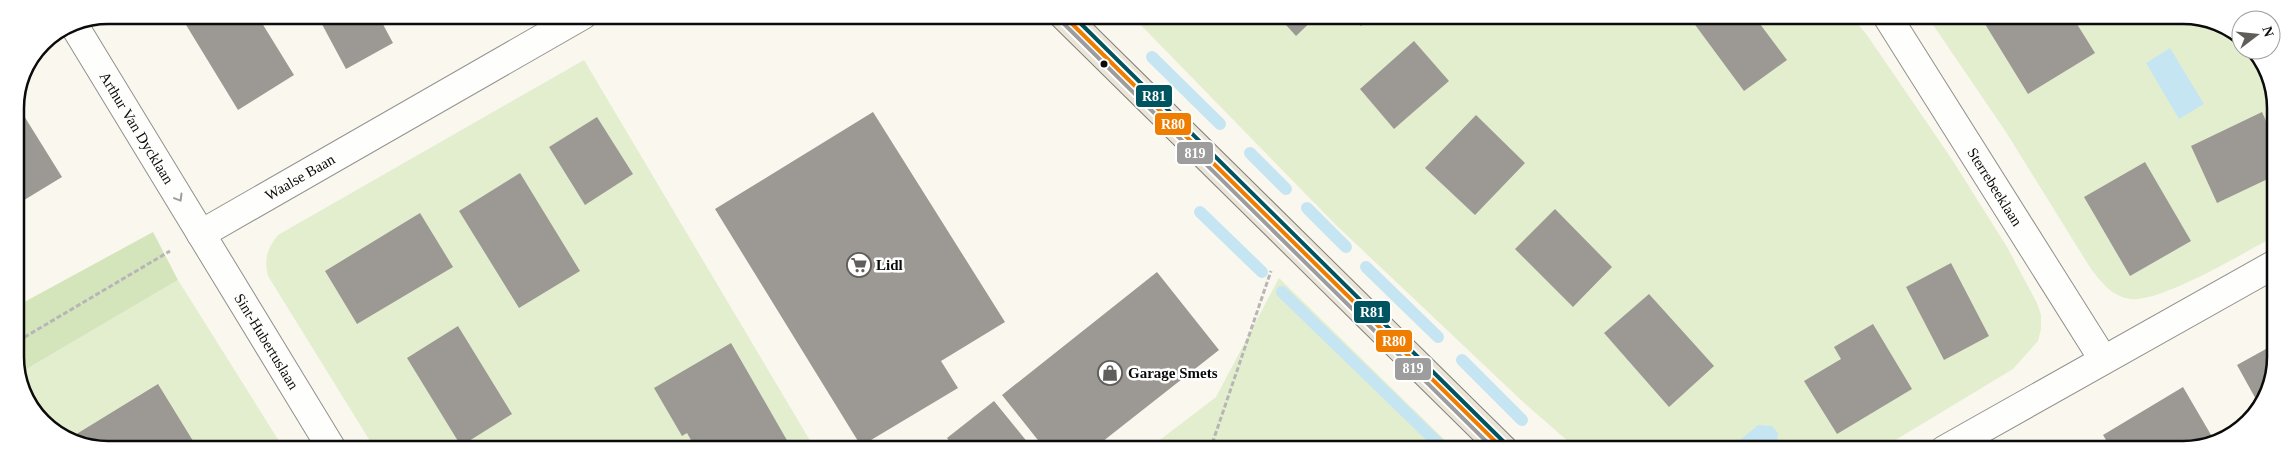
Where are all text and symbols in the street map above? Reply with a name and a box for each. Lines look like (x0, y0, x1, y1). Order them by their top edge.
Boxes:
north arrow (2231, 10, 2281, 60)
text: N (2259, 25, 2277, 38)
unlabelled marker (1099, 59, 1109, 69)
street label: Arthur Van Dycklaan (96, 69, 177, 187)
line badge: R81 (1135, 84, 1173, 108)
text: R81 (1142, 89, 1166, 104)
line badge: R80 (1154, 112, 1192, 136)
text: R80 (1161, 117, 1185, 132)
line badge: 819 (1176, 141, 1214, 165)
street label: Sterrebeeklaan (1964, 145, 2025, 229)
text: 819 (1185, 146, 1206, 161)
street label: Waalse Baan (262, 151, 338, 204)
one-way arrow (173, 193, 183, 202)
supermarket icon: Lidl (846, 252, 872, 278)
place label: Lidl (876, 257, 903, 273)
street label: Sint-Hubertuslaan (231, 291, 302, 393)
line badge: R81 (1353, 300, 1391, 324)
text: R81 (1360, 305, 1384, 320)
line badge: R80 (1375, 329, 1413, 353)
text: R80 (1382, 334, 1406, 349)
line badge: 819 (1394, 357, 1432, 381)
shop icon: Garage Smets (1097, 360, 1123, 386)
text: 819 (1403, 361, 1424, 376)
place label: Garage Smets (1128, 365, 1218, 381)

